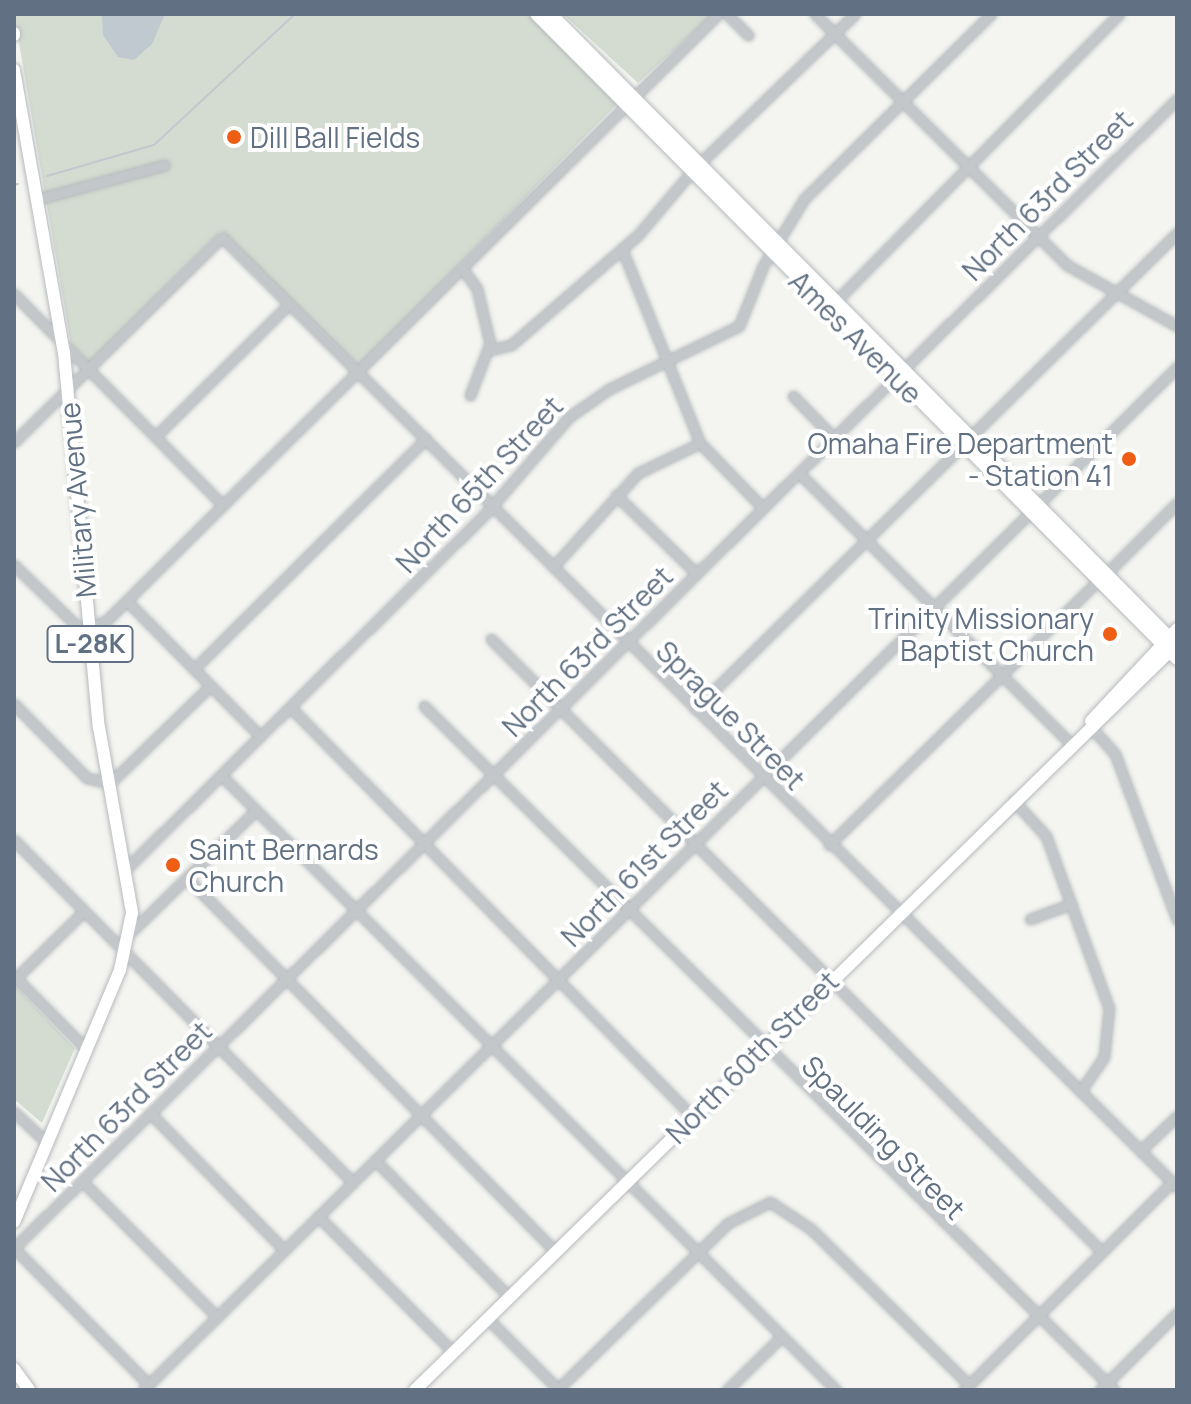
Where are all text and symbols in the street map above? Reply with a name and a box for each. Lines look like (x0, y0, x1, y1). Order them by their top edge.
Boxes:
street label: North 63rd Street (955, 103, 1139, 287)
place label: Dill Ball Fields (250, 120, 420, 154)
marker: Dill Ball Fields (225, 128, 243, 146)
street label: Ames Avenue (783, 264, 929, 410)
street label: North 65th Street (389, 389, 569, 579)
street label: Military Avenue (52, 401, 102, 599)
place label: Omaha Fire Department - Station 41 (808, 426, 1113, 492)
marker: Omaha Fire Department - Station 41 (1120, 450, 1138, 468)
street label: North 63rd Street (495, 559, 679, 743)
place label: Trinity Missionary Baptist Church (868, 601, 1094, 667)
road number: L-28K (46, 622, 134, 666)
marker: Trinity Missionary Baptist Church (1101, 625, 1119, 643)
street label: Sprague Street (650, 634, 812, 796)
street label: North 61st Street (554, 773, 734, 953)
place label: Saint Bernards Church (189, 832, 379, 898)
marker: Saint Bernards Church (164, 856, 182, 874)
street label: North 60th Street (659, 964, 845, 1150)
street label: North 63rd Street (34, 1014, 218, 1198)
street label: Spaulding Street (795, 1048, 973, 1226)

